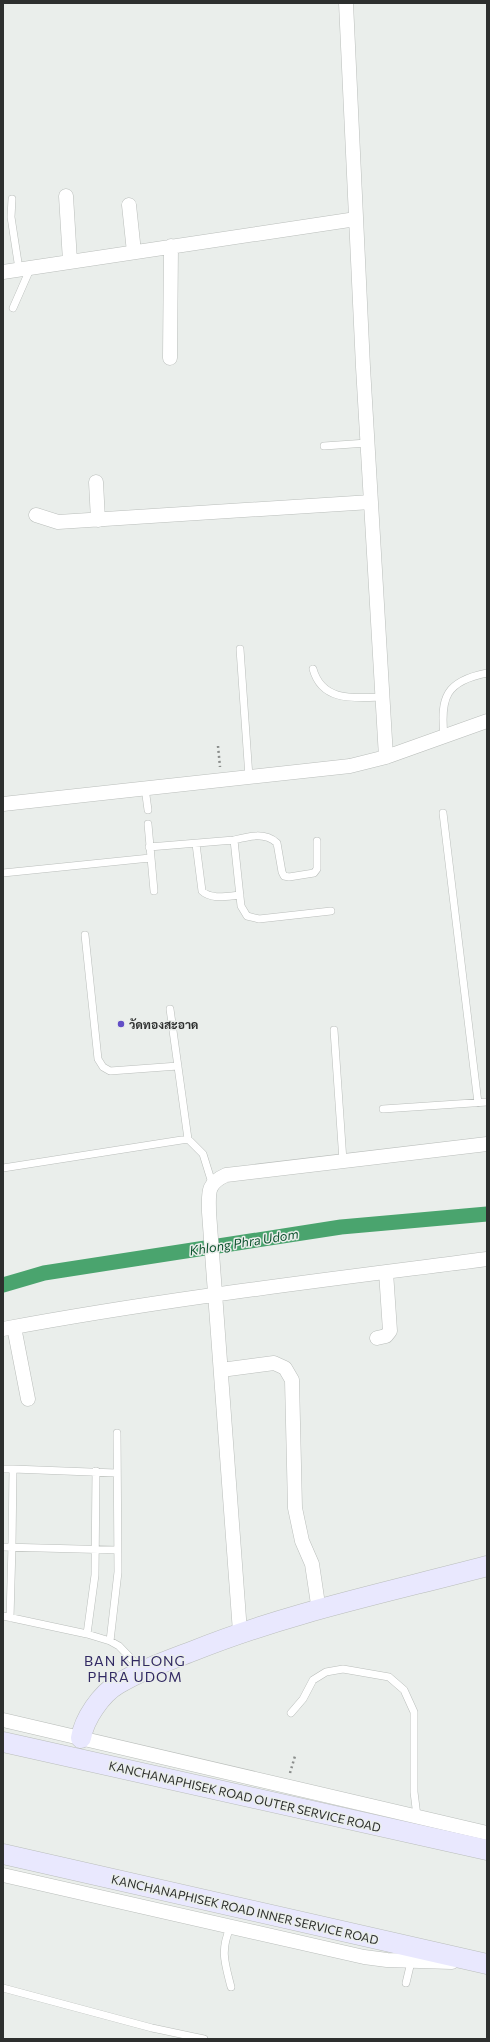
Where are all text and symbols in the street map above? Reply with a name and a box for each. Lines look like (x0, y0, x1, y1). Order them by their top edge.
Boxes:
place label: วัดทองสะอาด (129, 1017, 198, 1031)
marker: วัดทองสะอาด (116, 1019, 126, 1029)
water label: Khlong Phra Udom (188, 1225, 300, 1259)
district label: BAN KHLONG PHRA UDOM (84, 1652, 186, 1685)
street label: KANCHANAPHISEK ROAD OUTER SERVICE ROAD (108, 1758, 382, 1834)
street label: KANCHANAPHISEK ROAD INNER SERVICE ROAD (110, 1871, 380, 1947)

